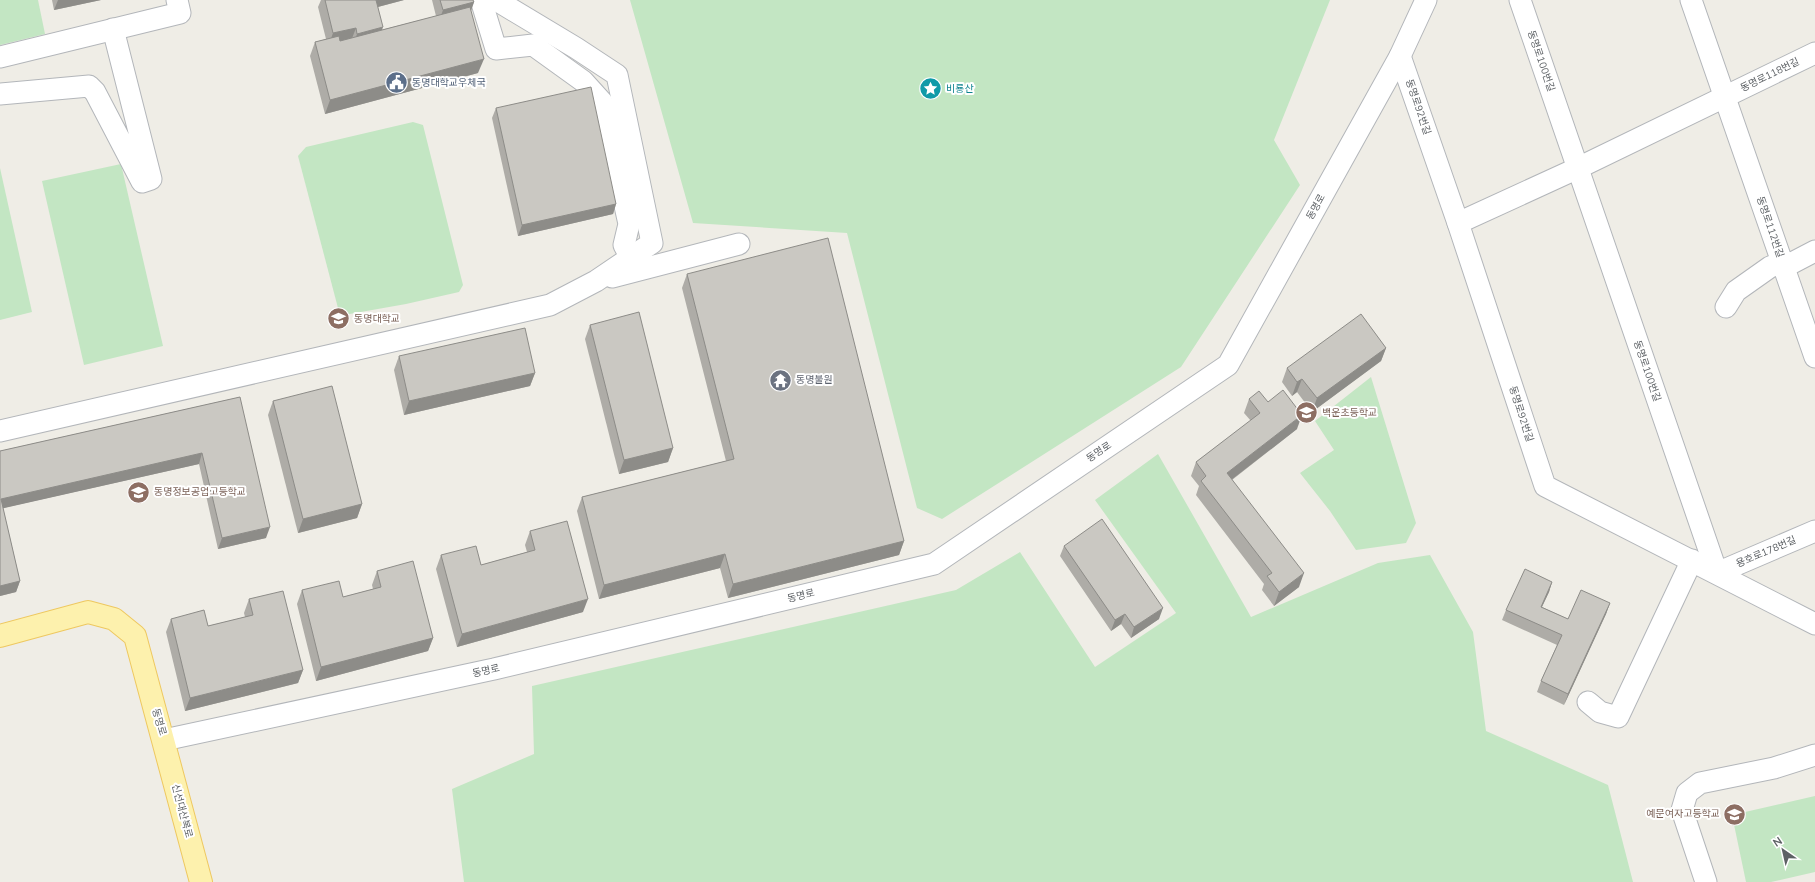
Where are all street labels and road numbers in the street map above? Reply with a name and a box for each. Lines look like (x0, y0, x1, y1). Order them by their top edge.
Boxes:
street label: 동명로100번길 (1524, 28, 1558, 94)
street label: 동명로118번길 (1738, 55, 1802, 95)
street label: 동명로92번길 (1402, 77, 1434, 137)
street label: 동명로 (1303, 192, 1329, 222)
street label: 동명로112번길 (1753, 194, 1787, 260)
street label: 동명로100번길 (1630, 338, 1664, 404)
street label: 동명로92번길 (1505, 384, 1537, 444)
street label: 동명로 (1084, 438, 1114, 466)
street label: 용호로178번길 (1734, 533, 1798, 571)
street label: 동명로 (786, 586, 816, 606)
street label: 동명로 (471, 661, 501, 681)
street label: 동명로 (148, 707, 170, 737)
street label: 신선대산복로 (168, 783, 196, 839)

